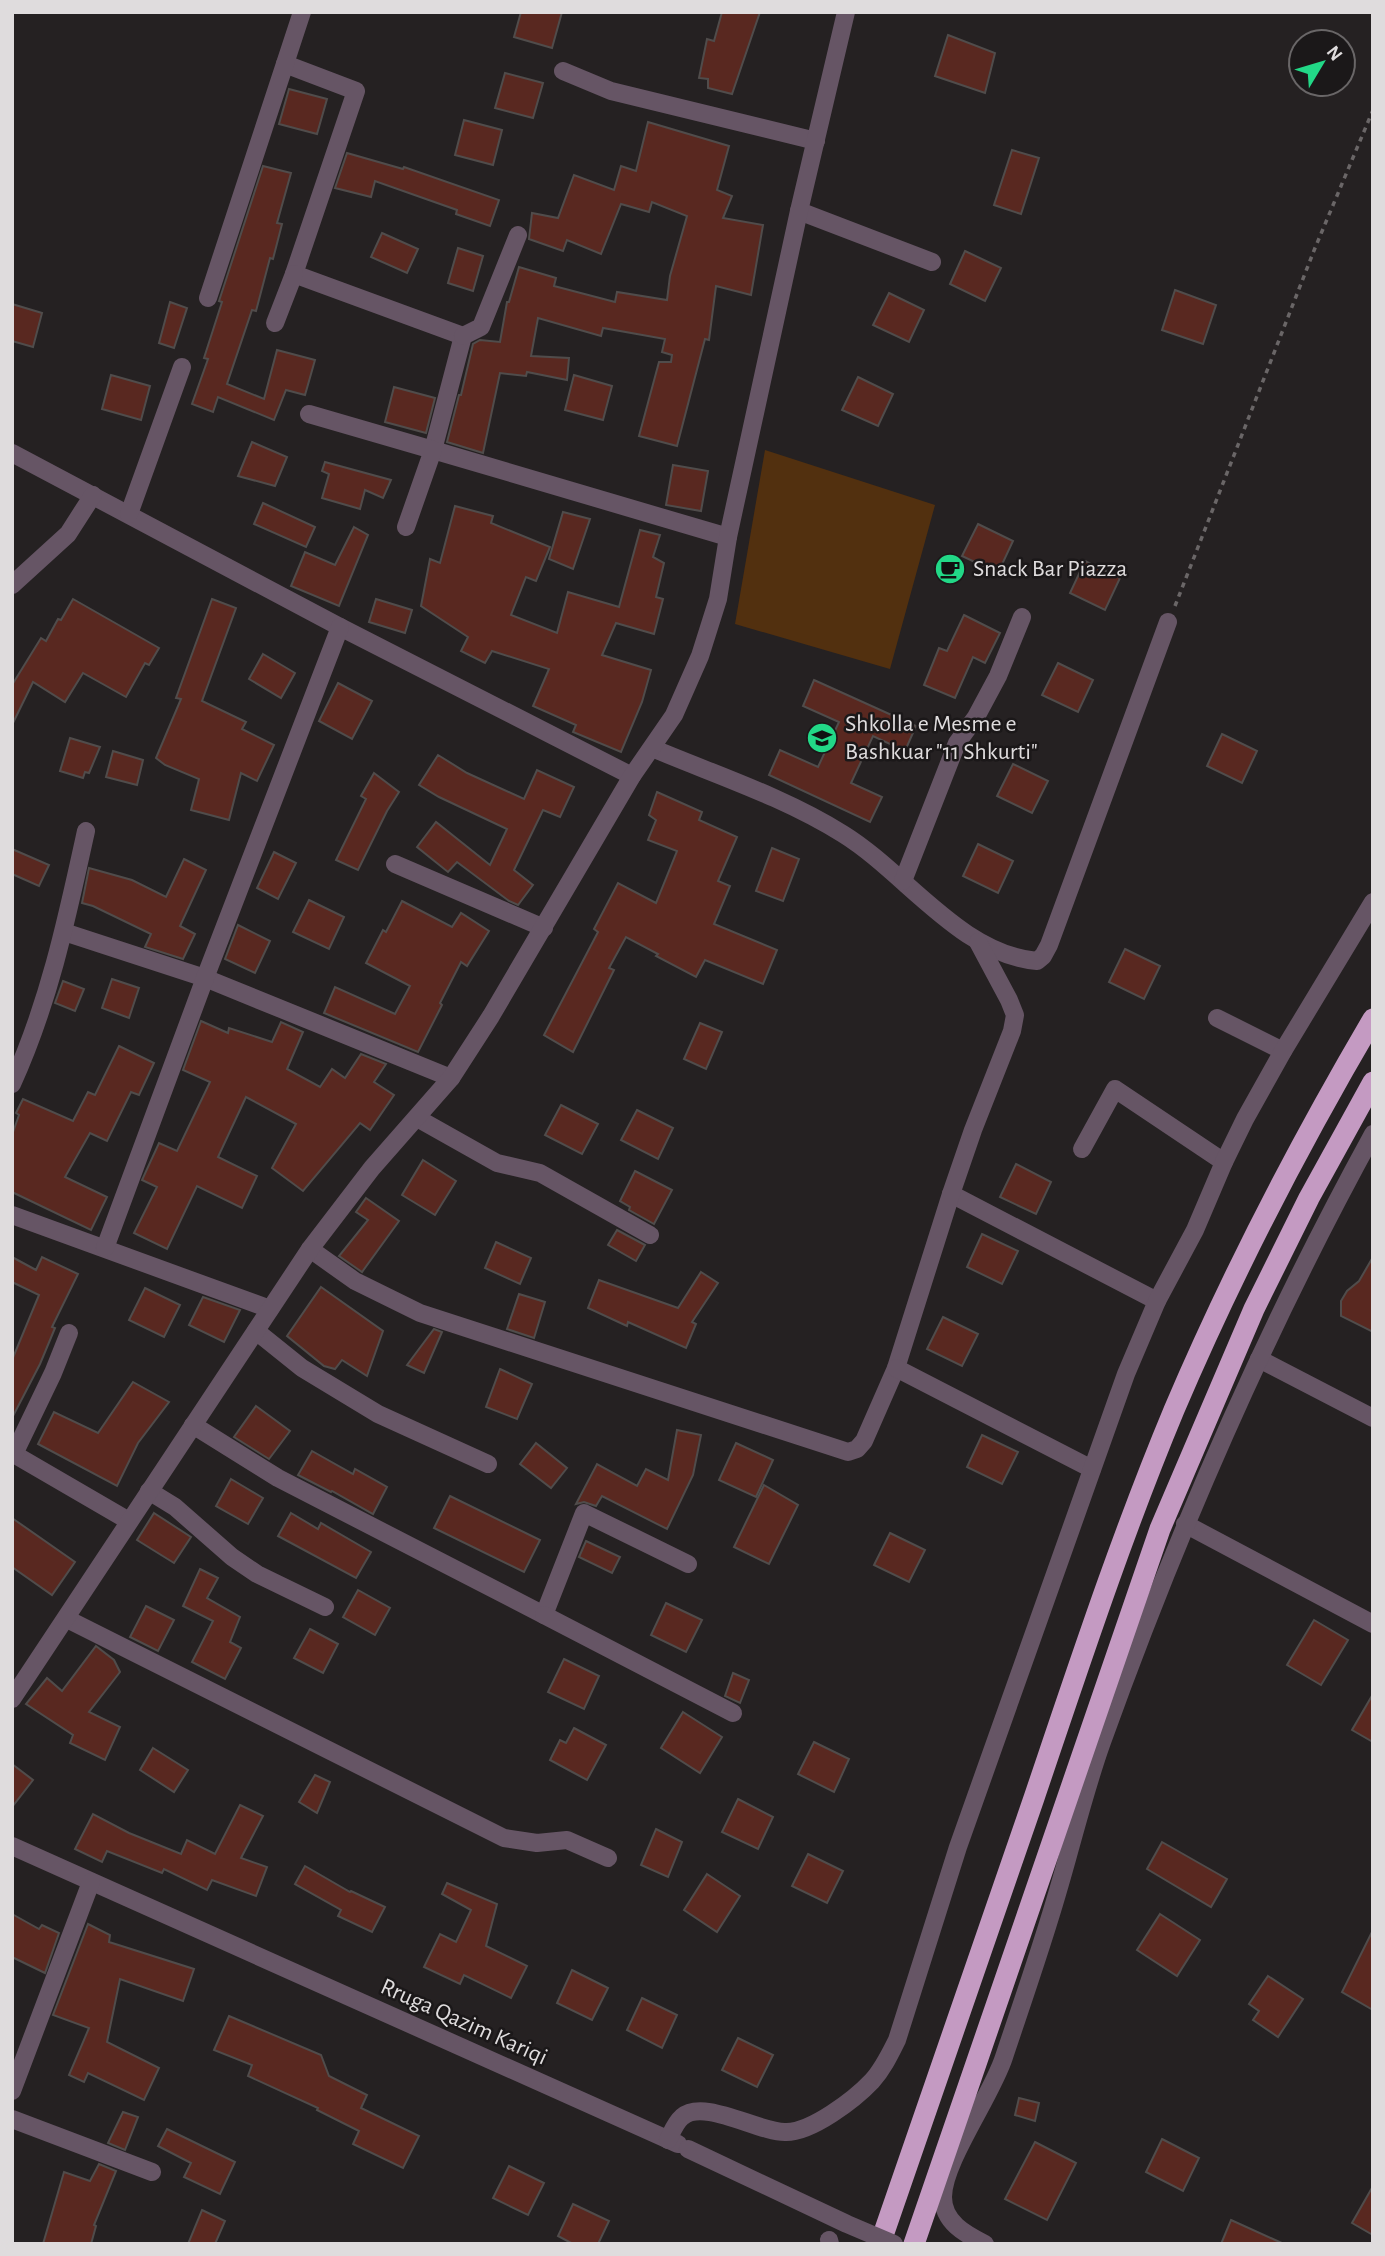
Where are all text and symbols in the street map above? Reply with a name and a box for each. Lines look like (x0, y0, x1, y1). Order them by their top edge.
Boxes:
north arrow (1287, 28, 1357, 98)
text: N (1323, 42, 1346, 65)
cafe icon: Snack Bar Piazza (933, 552, 967, 586)
place label: Snack Bar Piazza (973, 557, 1127, 581)
place label: Shkolla e Mesme e Bashkuar "11 Shkurti" (845, 712, 1038, 764)
school or university icon: Shkolla e Mesme e Bashkuar "11 Shkurti" (805, 721, 839, 755)
street label: Rruga Qazim Kariqi (377, 1974, 551, 2070)

